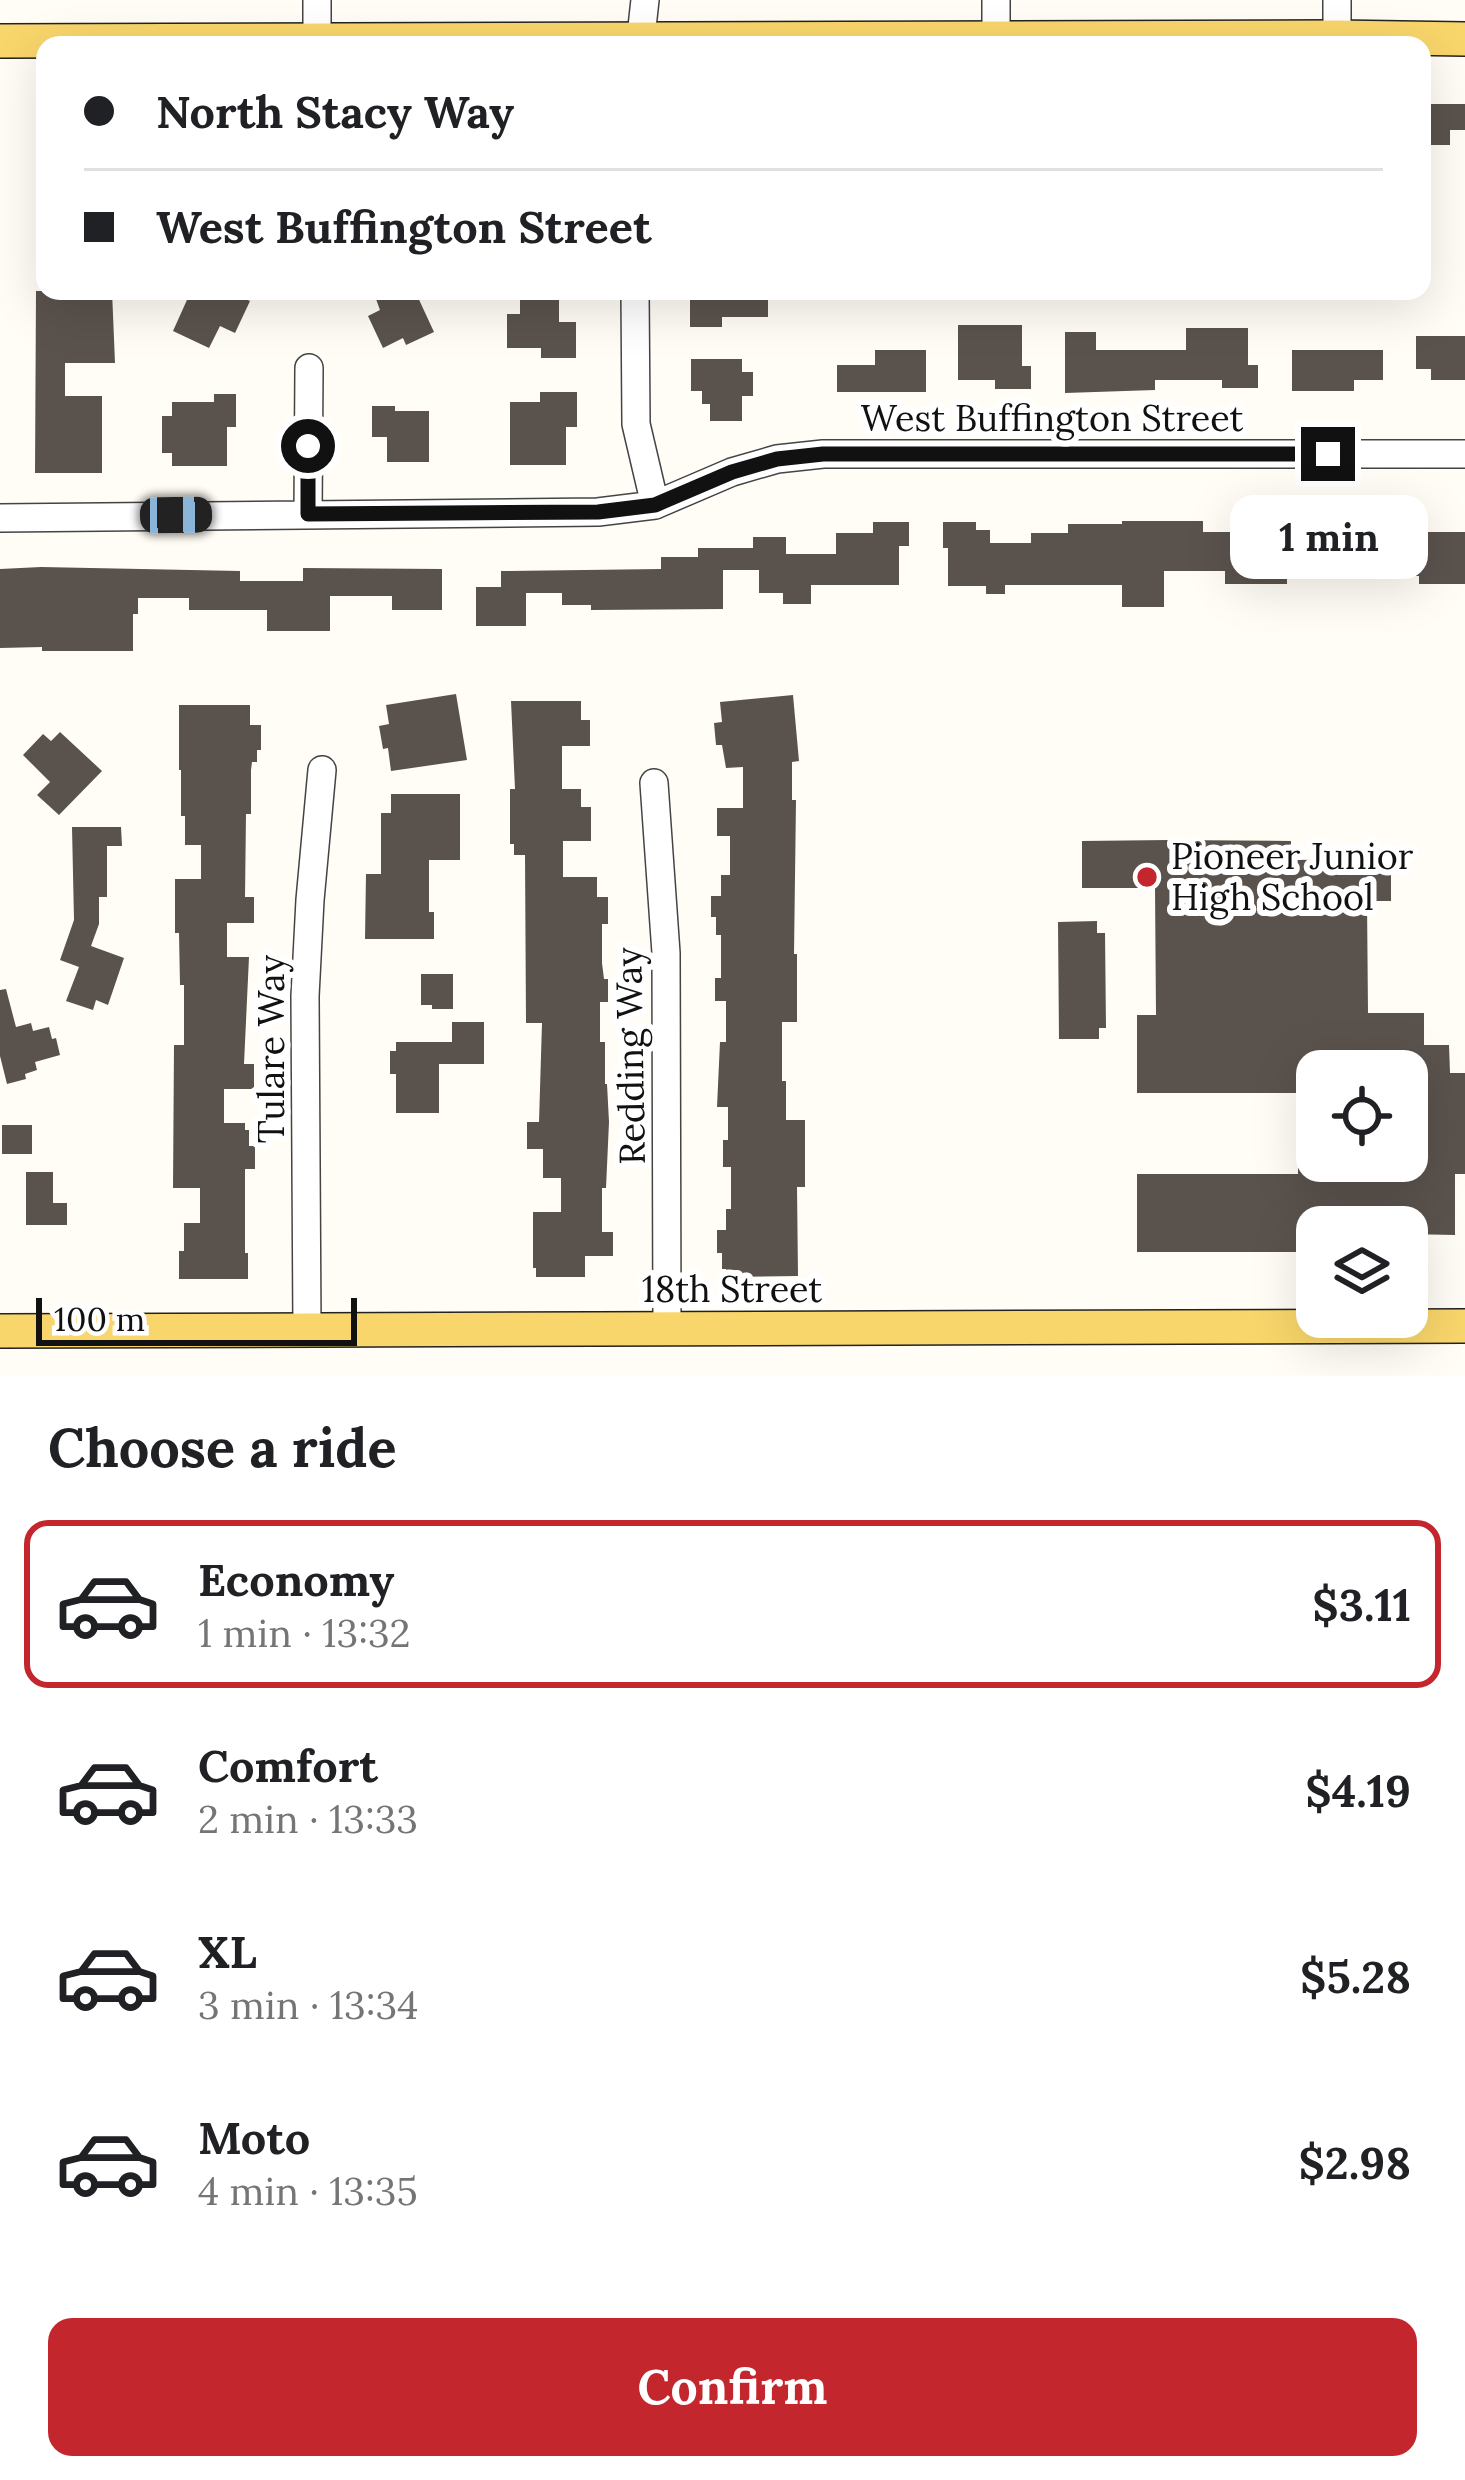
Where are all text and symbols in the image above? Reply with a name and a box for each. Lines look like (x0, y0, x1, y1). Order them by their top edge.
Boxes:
text: North Stacy Way (156, 83, 514, 140)
text: West Buffington Street (156, 198, 652, 255)
street label: West Buffington Street (861, 395, 1243, 441)
route start (281, 419, 335, 473)
route end (1301, 427, 1355, 481)
car (140, 496, 212, 534)
callout: 1 min (1229, 496, 1427, 580)
text: 1 min (1279, 512, 1379, 562)
place label: Pioneer Junior High School (1171, 833, 1414, 920)
marker: Pioneer Junior High School (1134, 864, 1160, 890)
street label: Redding Way (605, 947, 655, 1165)
street label: Tulare Way (248, 955, 294, 1143)
map controls (1296, 1050, 1428, 1338)
button: locate (1296, 1050, 1428, 1182)
button: layers (1296, 1206, 1428, 1338)
street label: 18th Street (642, 1266, 822, 1312)
scale bar (36, 1292, 357, 1345)
text: 100 m (54, 1298, 145, 1340)
text: Choose a ride (48, 1413, 397, 1482)
icon: car (54, 1550, 162, 1658)
text: Economy (198, 1551, 394, 1608)
text: $3.11 (1312, 1576, 1411, 1633)
text: 1 min · 13:32 (198, 1608, 411, 1658)
icon: car (54, 1736, 162, 1844)
text: Comfort (198, 1737, 378, 1794)
text: $4.19 (1305, 1762, 1411, 1819)
text: 2 min · 13:33 (198, 1794, 418, 1844)
icon: car (54, 1922, 162, 2030)
text: XL (198, 1923, 257, 1980)
text: $5.28 (1300, 1948, 1411, 2005)
text: 3 min · 13:34 (198, 1980, 418, 2030)
icon: car (54, 2108, 162, 2216)
text: Moto (198, 2109, 310, 2166)
text: $2.98 (1298, 2134, 1411, 2191)
text: 4 min · 13:35 (198, 2166, 418, 2216)
button: Confirm (48, 2318, 1417, 2456)

